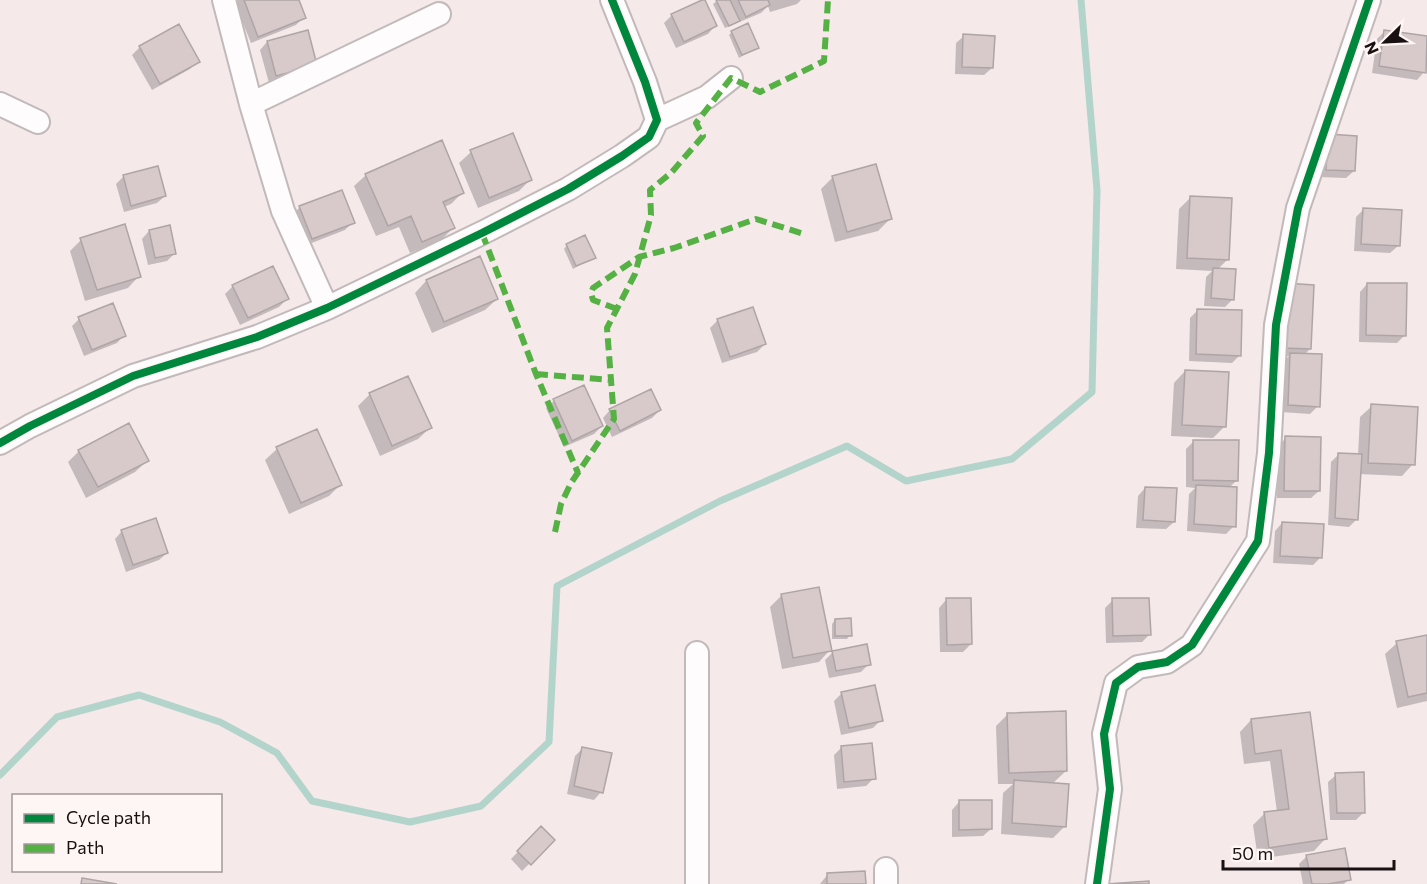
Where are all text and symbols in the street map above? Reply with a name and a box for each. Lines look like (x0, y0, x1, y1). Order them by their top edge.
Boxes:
north arrow (1355, 12, 1415, 72)
text: N (1360, 39, 1382, 58)
legend (12, 794, 222, 872)
text: Cycle path (66, 806, 151, 828)
scale bar (1223, 833, 1394, 871)
text: Path (66, 836, 104, 858)
text: 50 m (1232, 842, 1273, 864)

